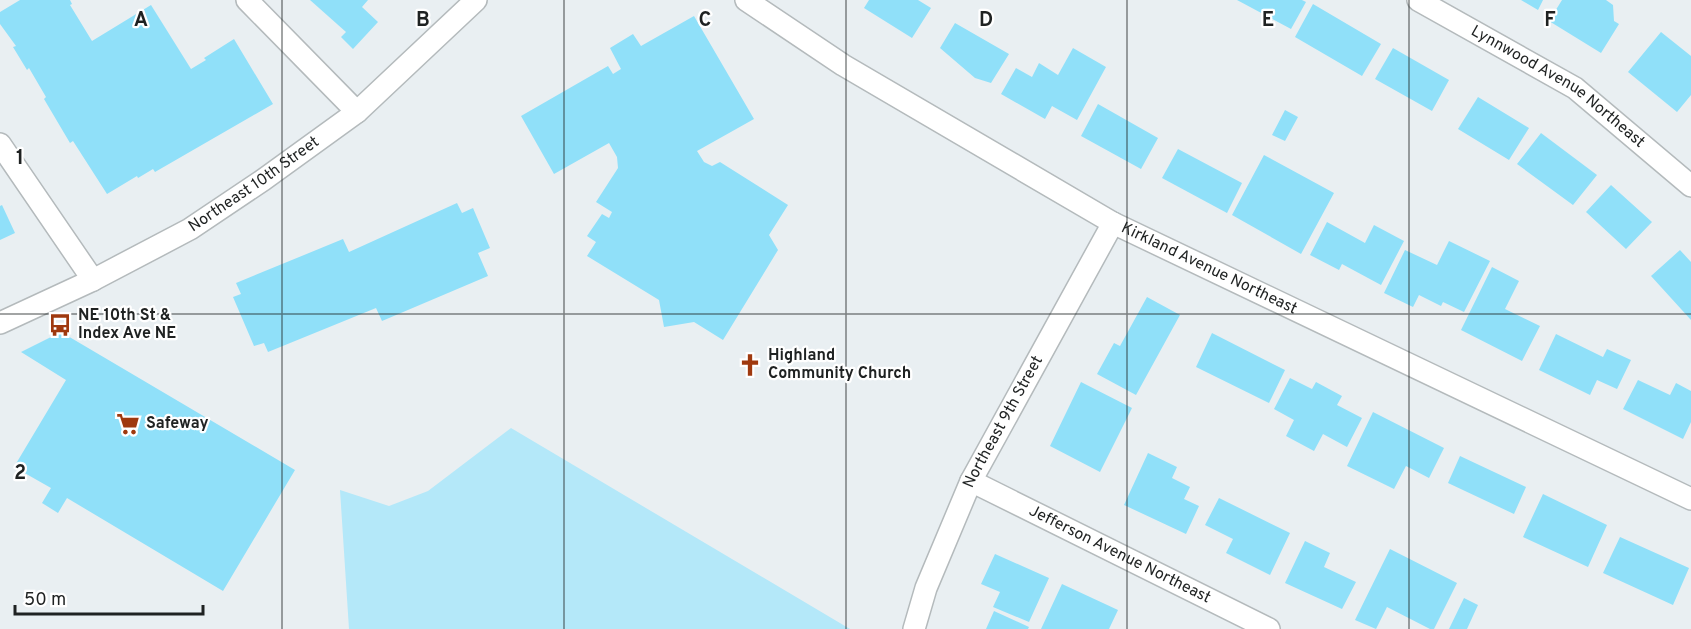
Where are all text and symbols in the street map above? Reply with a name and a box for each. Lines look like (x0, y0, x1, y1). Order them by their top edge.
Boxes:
text: A (134, 8, 148, 34)
text: B (416, 8, 430, 34)
text: C (699, 8, 711, 34)
text: D (979, 8, 993, 34)
text: E (1262, 8, 1274, 34)
text: F (1544, 8, 1556, 34)
street label: Lynnwood Avenue Northeast (1467, 22, 1649, 152)
street label: Northeast 10th Street (185, 132, 323, 237)
text: 1 (16, 146, 24, 172)
street label: Kirkland Avenue Northeast (1118, 218, 1300, 319)
place label: NE 10th St & Index Ave NE (78, 306, 176, 344)
bus stop icon: NE 10th St & Index Ave NE (47, 312, 73, 338)
place label: Highland Community Church (768, 346, 911, 384)
church icon: Highland Community Church (737, 352, 763, 378)
street label: Northeast 9th Street (959, 352, 1048, 491)
supermarket icon: Safeway (115, 411, 141, 437)
place label: Safeway (146, 414, 209, 434)
text: 2 (14, 461, 26, 487)
street label: Jefferson Avenue Northeast (1025, 501, 1214, 608)
scale bar (15, 578, 202, 616)
text: 50 m (24, 589, 66, 612)

